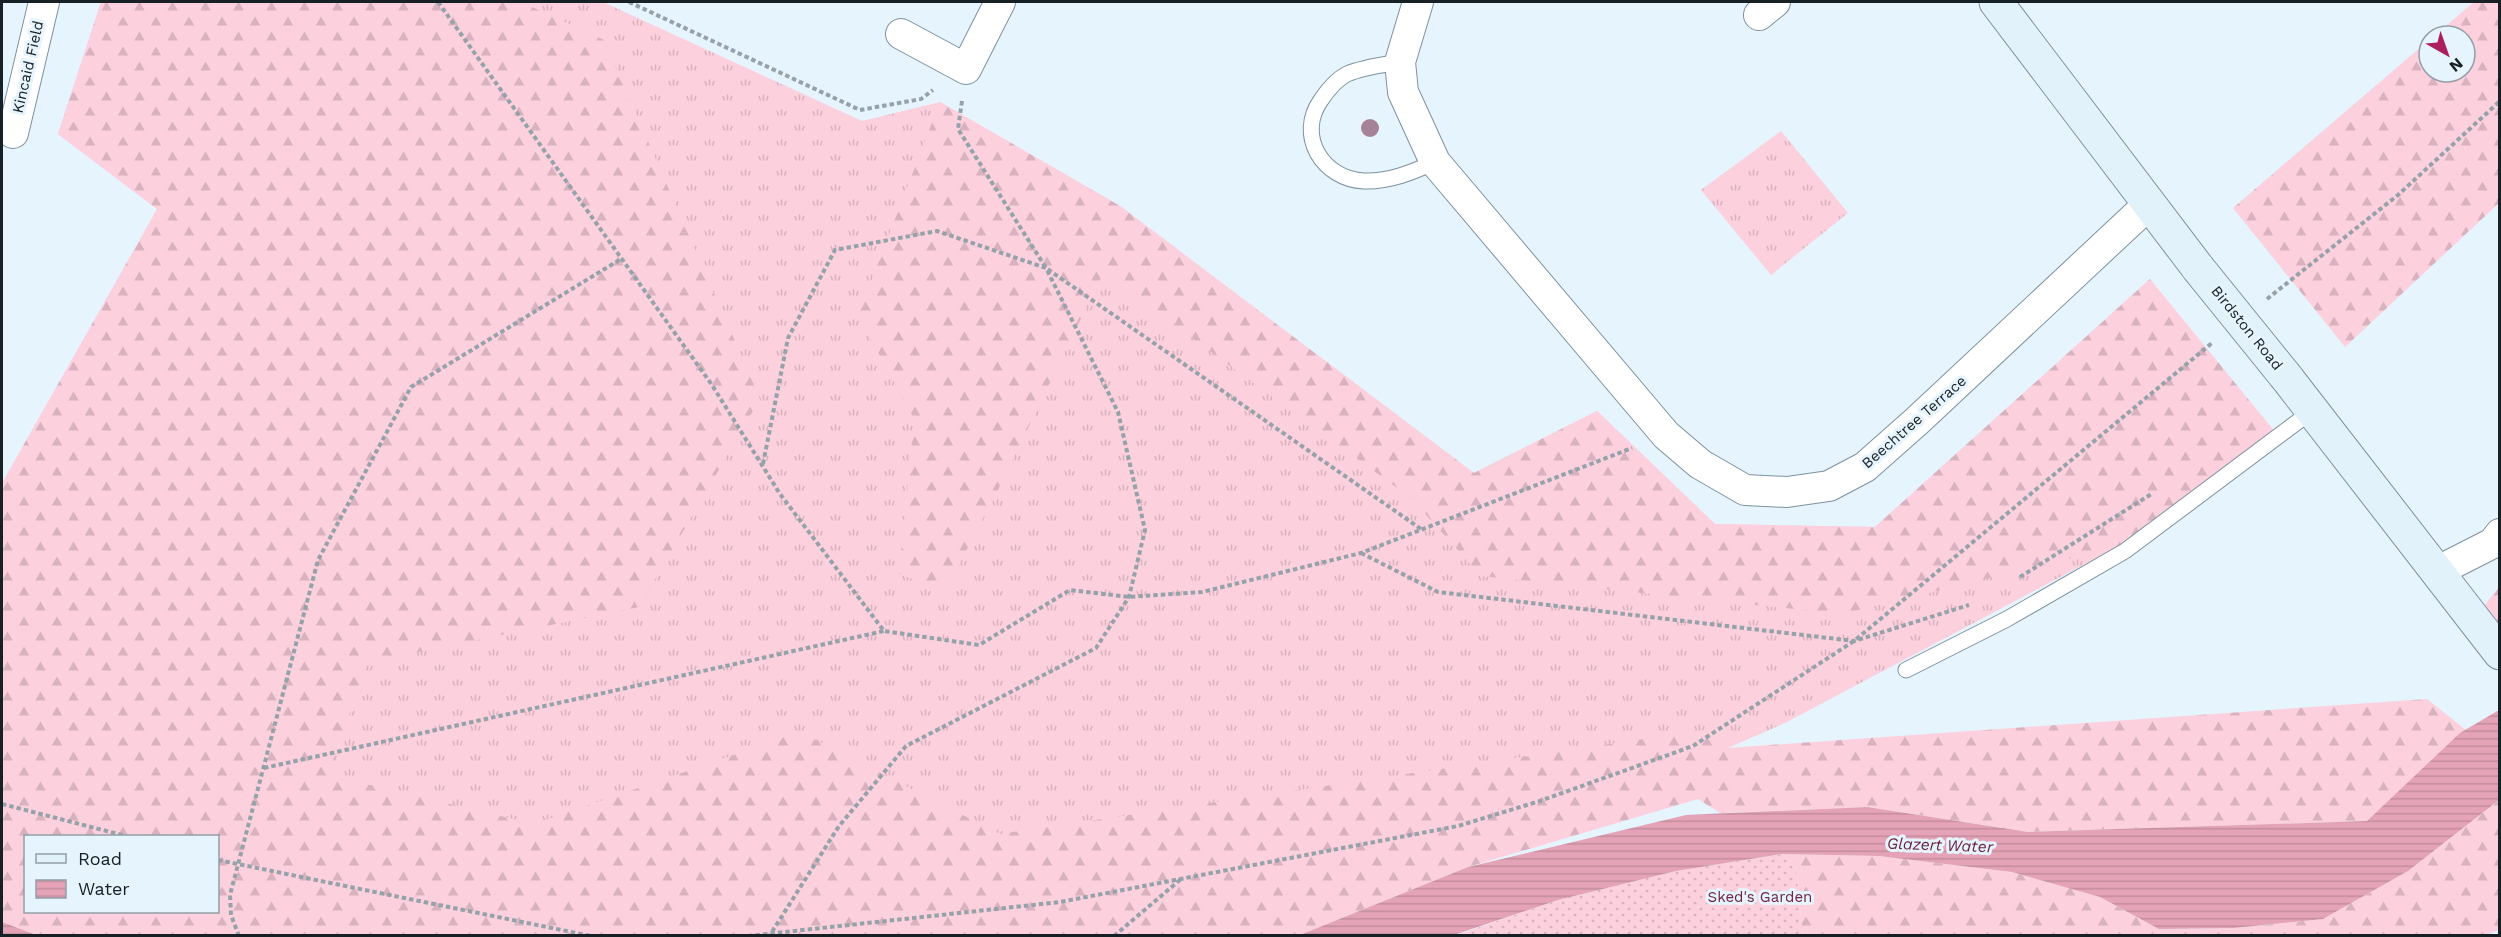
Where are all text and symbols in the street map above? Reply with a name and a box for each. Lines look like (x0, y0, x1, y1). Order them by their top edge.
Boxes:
street label: Kincaid Field (9, 19, 47, 115)
north arrow (2417, 24, 2477, 84)
text: N (2446, 54, 2467, 76)
street label: Birdston Road (2208, 282, 2286, 374)
street label: Beechtree Terrace (1858, 372, 1970, 472)
water label: Glazert Water (1887, 834, 1994, 856)
legend (24, 835, 219, 913)
text: Road (78, 848, 122, 869)
text: Water (78, 878, 130, 899)
park label: Sked's Garden (1708, 888, 1812, 906)

